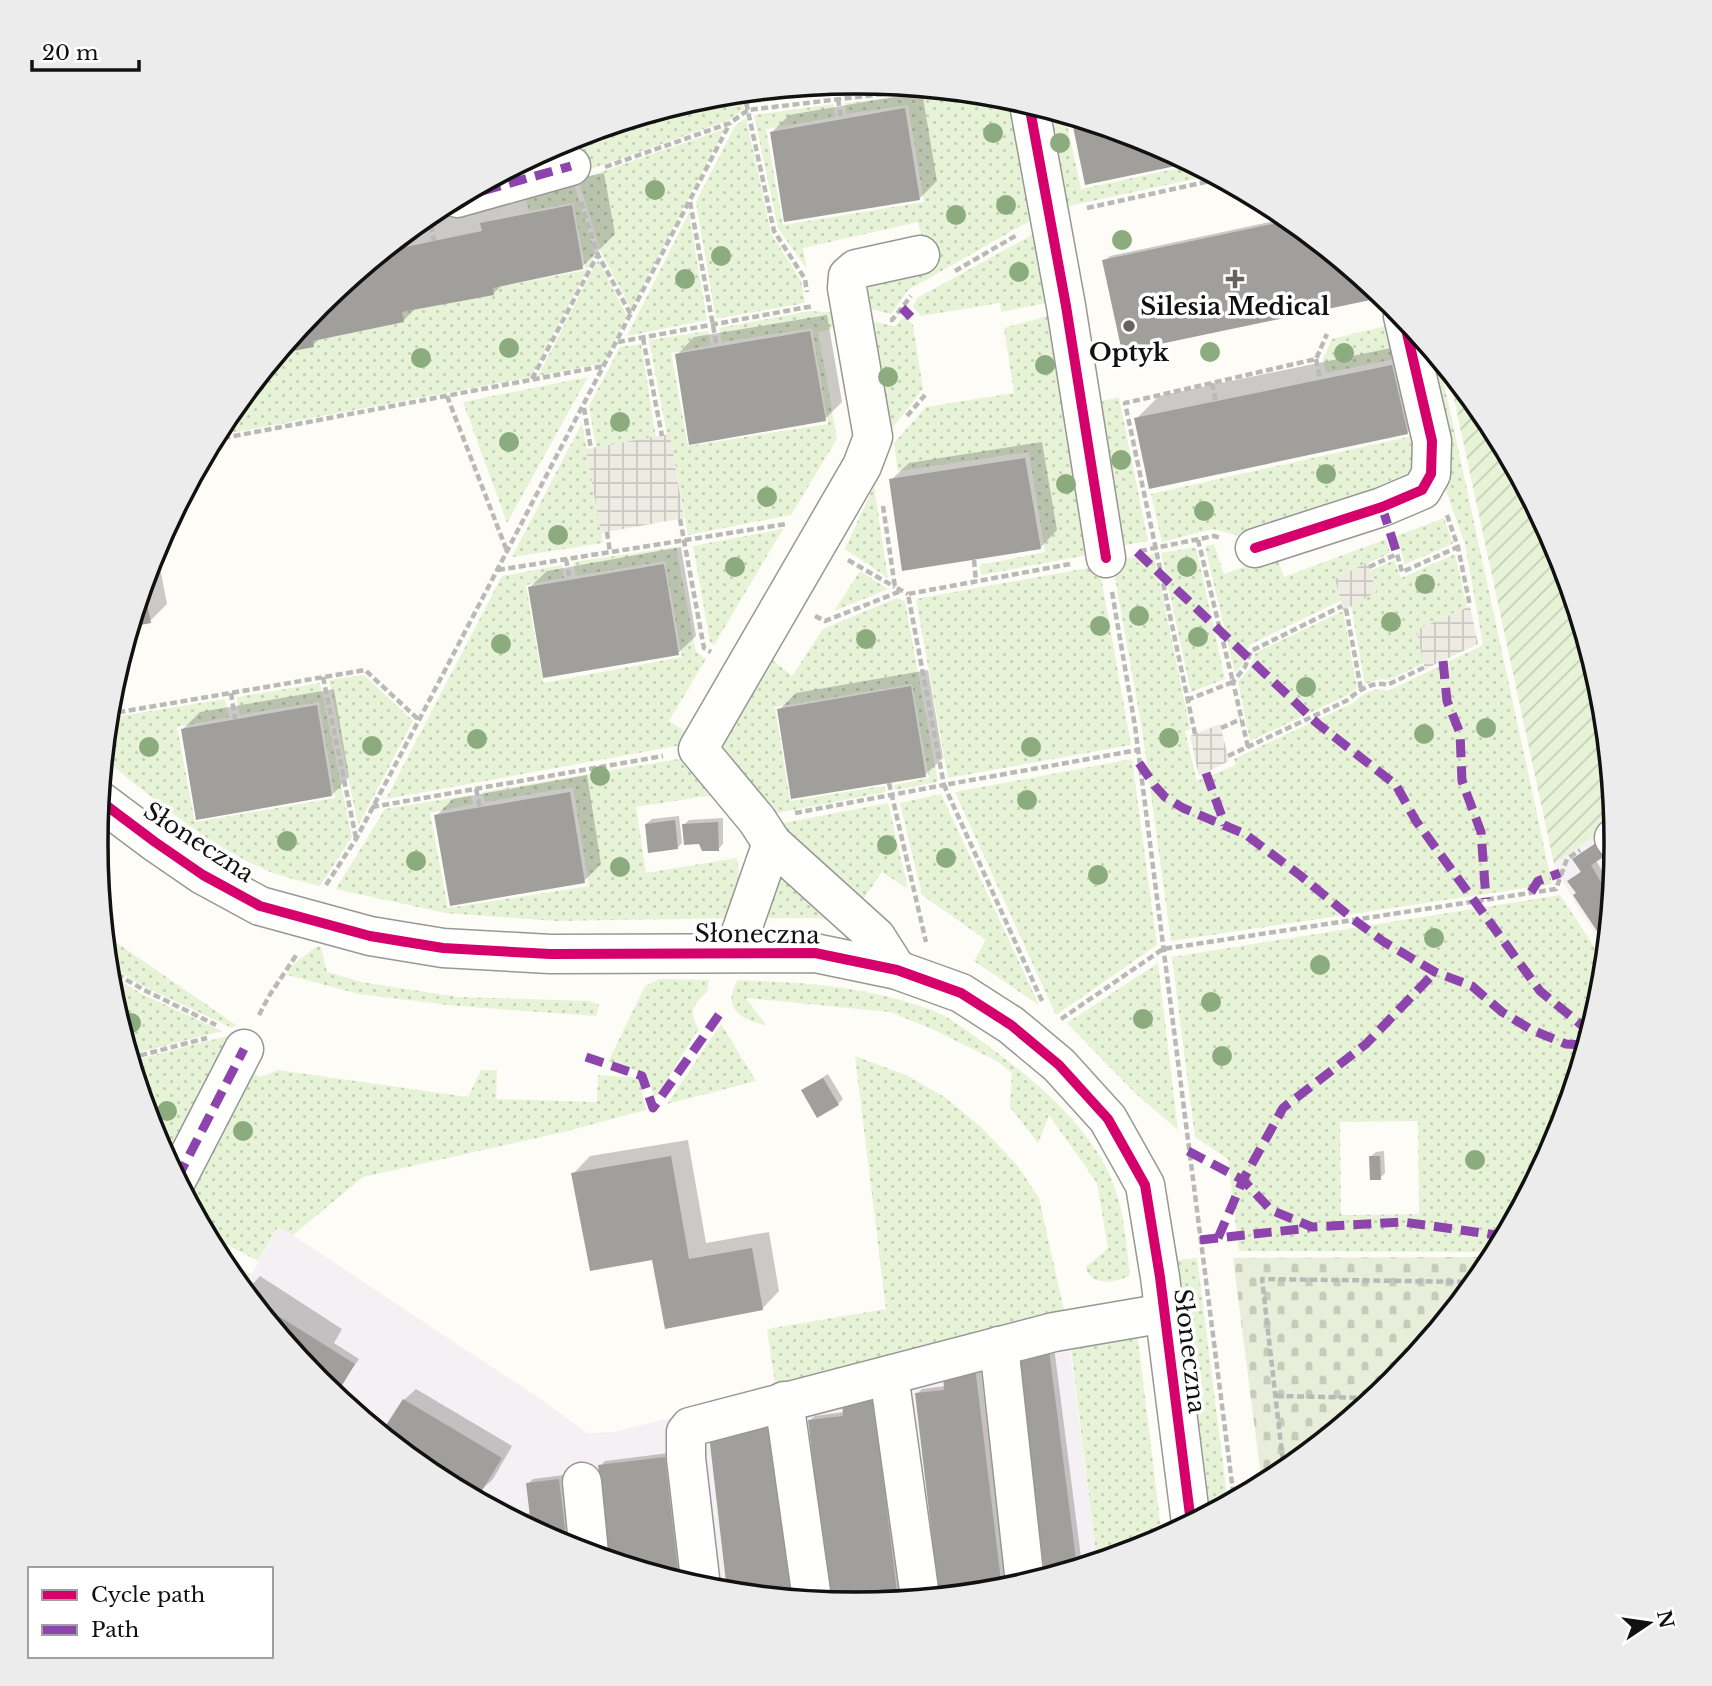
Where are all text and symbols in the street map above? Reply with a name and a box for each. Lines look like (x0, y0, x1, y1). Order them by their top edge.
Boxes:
scale bar (32, 28, 138, 72)
text: 20 m (42, 40, 99, 66)
marker: Silesia Medical (1225, 269, 1245, 289)
place label: Silesia Medical (1140, 292, 1330, 321)
marker: Optyk (1121, 318, 1137, 334)
place label: Optyk (1089, 338, 1170, 367)
street label: Słoneczna (139, 796, 260, 889)
street label: Słoneczna (694, 918, 821, 950)
street label: Słoneczna (1168, 1287, 1212, 1416)
legend (28, 1567, 273, 1658)
text: Cycle path (91, 1582, 205, 1608)
north arrow (1614, 1588, 1684, 1658)
text: N (1652, 1608, 1678, 1631)
text: Path (91, 1617, 139, 1643)

